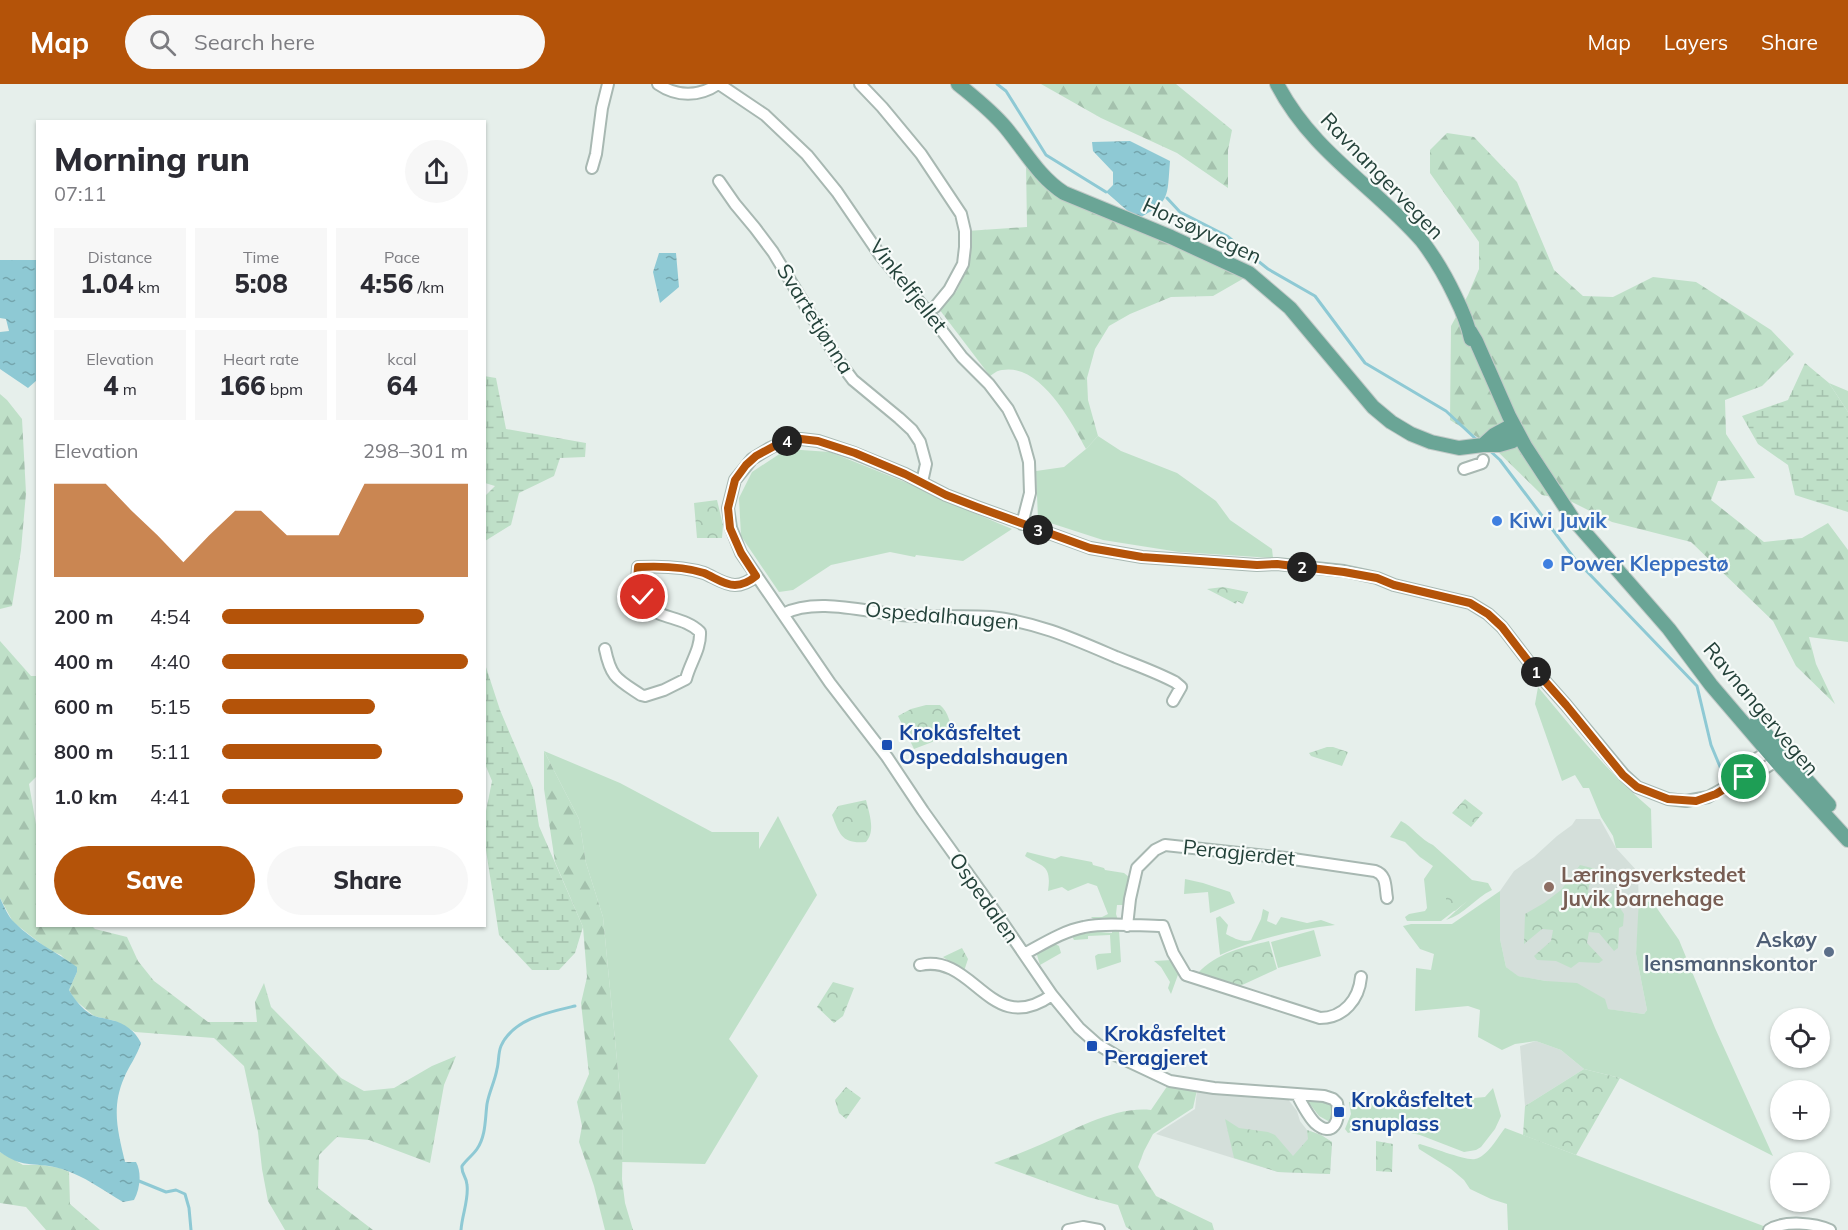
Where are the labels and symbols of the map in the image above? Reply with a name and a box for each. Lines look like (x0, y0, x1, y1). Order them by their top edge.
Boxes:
street label: Ravnangervegen (1316, 106, 1450, 244)
street label: Horsøyvegen (1139, 191, 1266, 269)
street label: Vinkelfjellet (864, 234, 953, 337)
street label: Svartetjønna (772, 259, 860, 378)
pin: 4 (772, 426, 802, 456)
place label: Kiwi Juvik (1509, 507, 1607, 533)
marker: Kiwi Juvik (1490, 514, 1504, 528)
pin: 3 (1023, 515, 1053, 545)
place label: Power Kleppestø (1560, 550, 1729, 576)
pin: 2 (1287, 552, 1317, 582)
marker: Power Kleppestø (1541, 557, 1555, 571)
pin (617, 571, 668, 622)
street label: Ospedalhaugen (864, 595, 1020, 635)
street label: Ravnangervegen (1698, 636, 1825, 780)
pin: 1 (1521, 657, 1551, 687)
place label: Krokåsfeltet Ospedalshaugen (899, 719, 1068, 769)
marker: Krokåsfeltet Ospedalshaugen (880, 738, 894, 752)
pin (1718, 751, 1769, 802)
street label: Peragjerdet (1182, 833, 1296, 871)
street label: Ospedalen (944, 847, 1025, 948)
place label: Læringsverkstedet Juvik barnehage (1561, 861, 1746, 911)
marker: Læringsverkstedet Juvik barnehage (1542, 880, 1556, 894)
place label: Askøy lensmannskontor (1644, 926, 1818, 976)
marker: Askøy lensmannskontor (1822, 945, 1836, 959)
place label: Krokåsfeltet Peragjeret (1104, 1020, 1225, 1070)
marker: Krokåsfeltet Peragjeret (1085, 1039, 1099, 1053)
place label: Krokåsfeltet snuplass (1351, 1086, 1472, 1136)
marker: Krokåsfeltet snuplass (1332, 1105, 1346, 1119)

